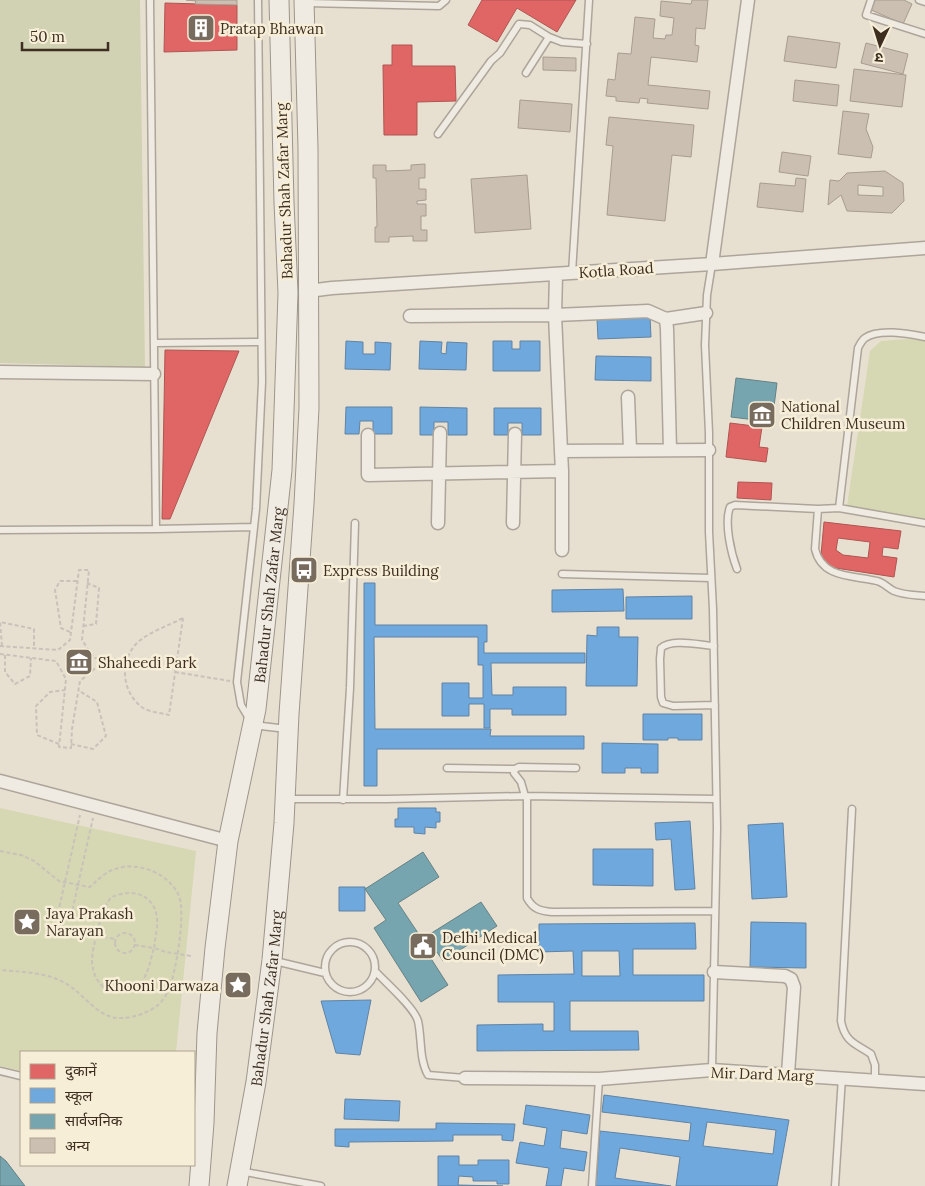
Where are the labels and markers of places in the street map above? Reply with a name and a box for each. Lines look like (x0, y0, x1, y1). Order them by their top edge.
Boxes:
building icon: Pratap Bhawan (186, 13, 216, 43)
place label: Pratap Bhawan (220, 19, 324, 38)
place label: National Children Museum (781, 397, 905, 433)
museum icon: National Children Museum (747, 400, 777, 430)
bus stop icon: Express Building (289, 555, 319, 585)
place label: Express Building (323, 561, 439, 580)
museum icon: Shaheedi Park (64, 647, 94, 677)
place label: Shaheedi Park (98, 653, 197, 672)
place label: Jaya Prakash Narayan (45, 904, 134, 940)
place icon: Jaya Prakash Narayan (12, 907, 42, 937)
place label: Delhi Medical Council (DMC) (442, 928, 544, 965)
public building icon: Delhi Medical Council (DMC) (408, 931, 438, 961)
place icon: Khooni Darwaza (223, 970, 253, 1000)
place label: Khooni Darwaza (105, 976, 219, 995)

